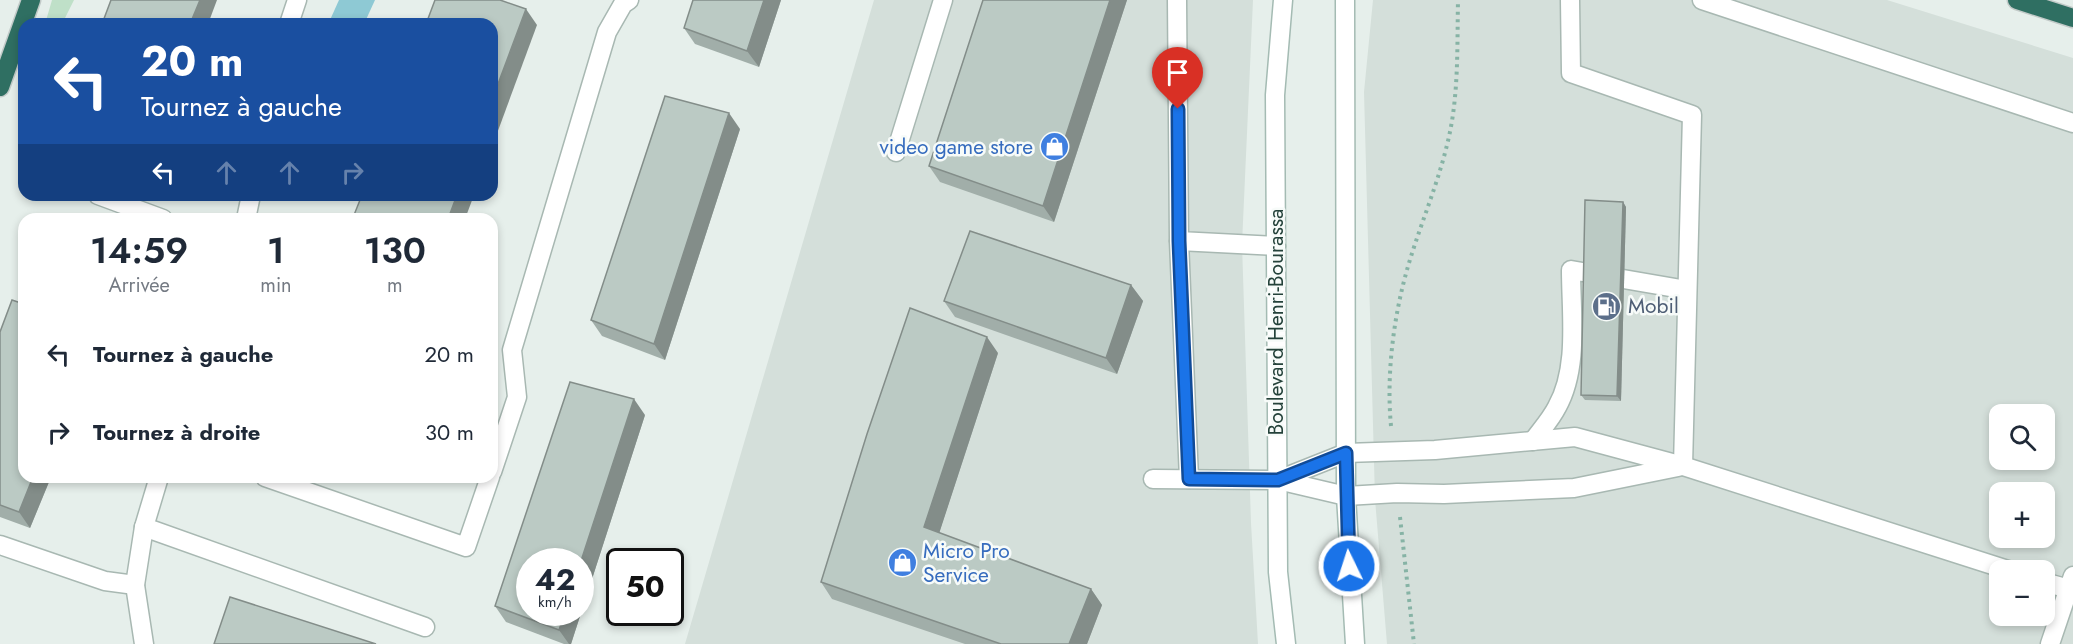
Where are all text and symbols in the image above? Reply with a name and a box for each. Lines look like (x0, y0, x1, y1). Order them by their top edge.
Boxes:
text: 20 m (141, 31, 243, 92)
icon: left (42, 42, 120, 120)
pin (1152, 47, 1203, 109)
icon: arrive (1161, 56, 1194, 89)
text: Tournez à gauche (141, 87, 342, 126)
shop icon: video game store (1038, 131, 1070, 163)
place label: video game store (880, 132, 1033, 162)
icon: left (147, 156, 180, 189)
icon: ahead (210, 156, 243, 189)
icon: ahead (273, 156, 306, 189)
icon: right (336, 156, 369, 189)
street label: Boulevard Henri-Bourassa (1261, 209, 1291, 435)
text: 14:59 (90, 224, 188, 276)
text: 1 (267, 224, 285, 276)
text: 130 (364, 224, 426, 276)
text: Arrivée (109, 271, 170, 300)
text: min (260, 271, 292, 300)
text: m (387, 271, 403, 300)
fuel station icon: Mobil (1591, 290, 1623, 322)
place label: Mobil (1628, 291, 1679, 321)
icon: left (42, 338, 75, 371)
text: Tournez à gauche (93, 338, 273, 370)
text: 20 m (425, 338, 474, 370)
map controls (1989, 404, 2055, 626)
button: search (1989, 404, 2055, 470)
icon: right (42, 416, 75, 449)
text: Tournez à droite (93, 416, 260, 448)
text: 30 m (425, 416, 474, 448)
button: + (1989, 482, 2055, 548)
position arrow (1317, 534, 1381, 598)
place label: Micro Pro Service (923, 536, 1010, 590)
shop icon: Micro Pro Service (886, 547, 918, 579)
speed limit sign: 50 (606, 548, 684, 626)
text: 42 (535, 558, 575, 601)
button: − (1989, 560, 2055, 626)
text: km/h (538, 591, 572, 613)

